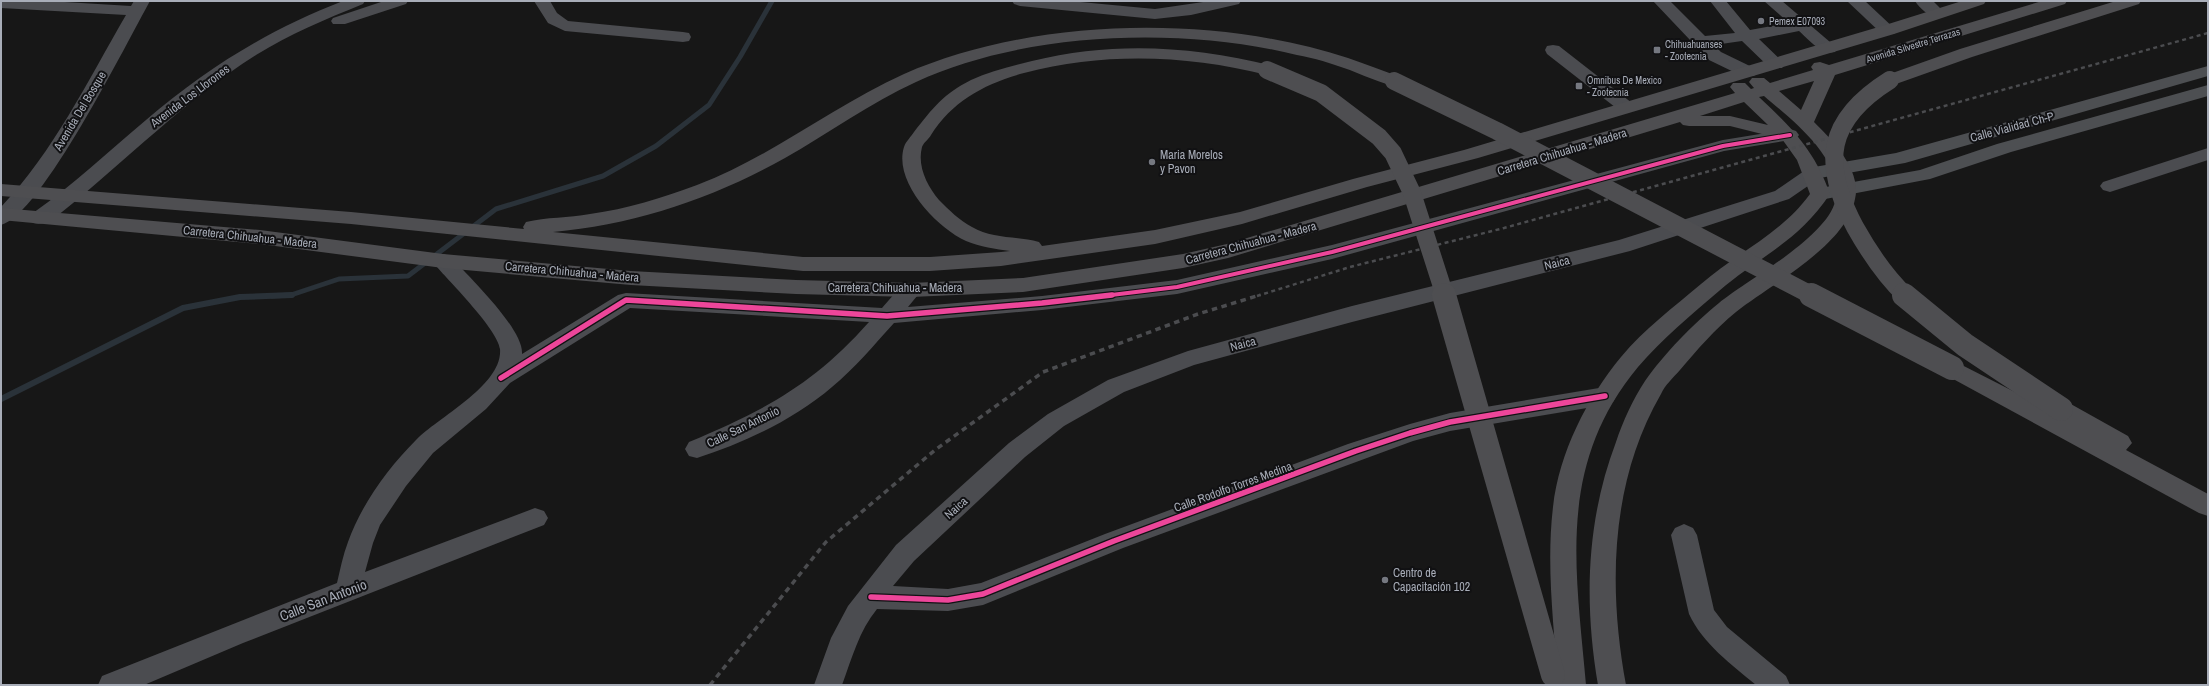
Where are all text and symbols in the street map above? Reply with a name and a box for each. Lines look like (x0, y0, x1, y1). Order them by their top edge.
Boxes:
place label: Pemex E07093 (1769, 15, 1826, 28)
marker: Pemex E07093 (1756, 16, 1766, 26)
street label: Avenida Silvestre Terrazas (1864, 25, 1962, 66)
place label: Chihuahuanses - Zootecnia (1665, 38, 1722, 63)
marker: Chihuahuanses - Zootecnia (1652, 45, 1662, 55)
street label: Avenida Los Llorones (146, 61, 233, 132)
street label: Avenida Del Bosque (50, 69, 110, 154)
place label: Omnibus De Mexico - Zootecnia (1587, 74, 1662, 99)
marker: Omnibus De Mexico - Zootecnia (1574, 81, 1584, 91)
street label: Calle Vialidad Ch-P (1968, 108, 2056, 146)
street label: Carretera Chihuahua - Madera (1495, 125, 1629, 179)
place label: Maria Morelos y Pavon (1160, 147, 1223, 177)
marker: Maria Morelos y Pavon (1147, 157, 1157, 167)
street label: Carretera Chihuahua - Madera (1184, 218, 1319, 268)
street label: Carretera Chihuahua - Madera (182, 222, 318, 252)
street label: Naica (1543, 252, 1572, 274)
street label: Carretera Chihuahua - Madera (504, 258, 640, 286)
street label: Carretera Chihuahua - Madera (828, 280, 963, 296)
street label: Naica (1229, 333, 1258, 355)
street label: Calle San Antonio (704, 403, 782, 451)
street label: Calle Rodolfo Torres Medina (1172, 458, 1295, 516)
street label: Naica (941, 493, 971, 523)
place label: Centro de Capacitación 102 (1393, 565, 1470, 595)
street label: Calle San Antonio (277, 575, 369, 625)
marker: Centro de Capacitación 102 (1380, 575, 1390, 585)

